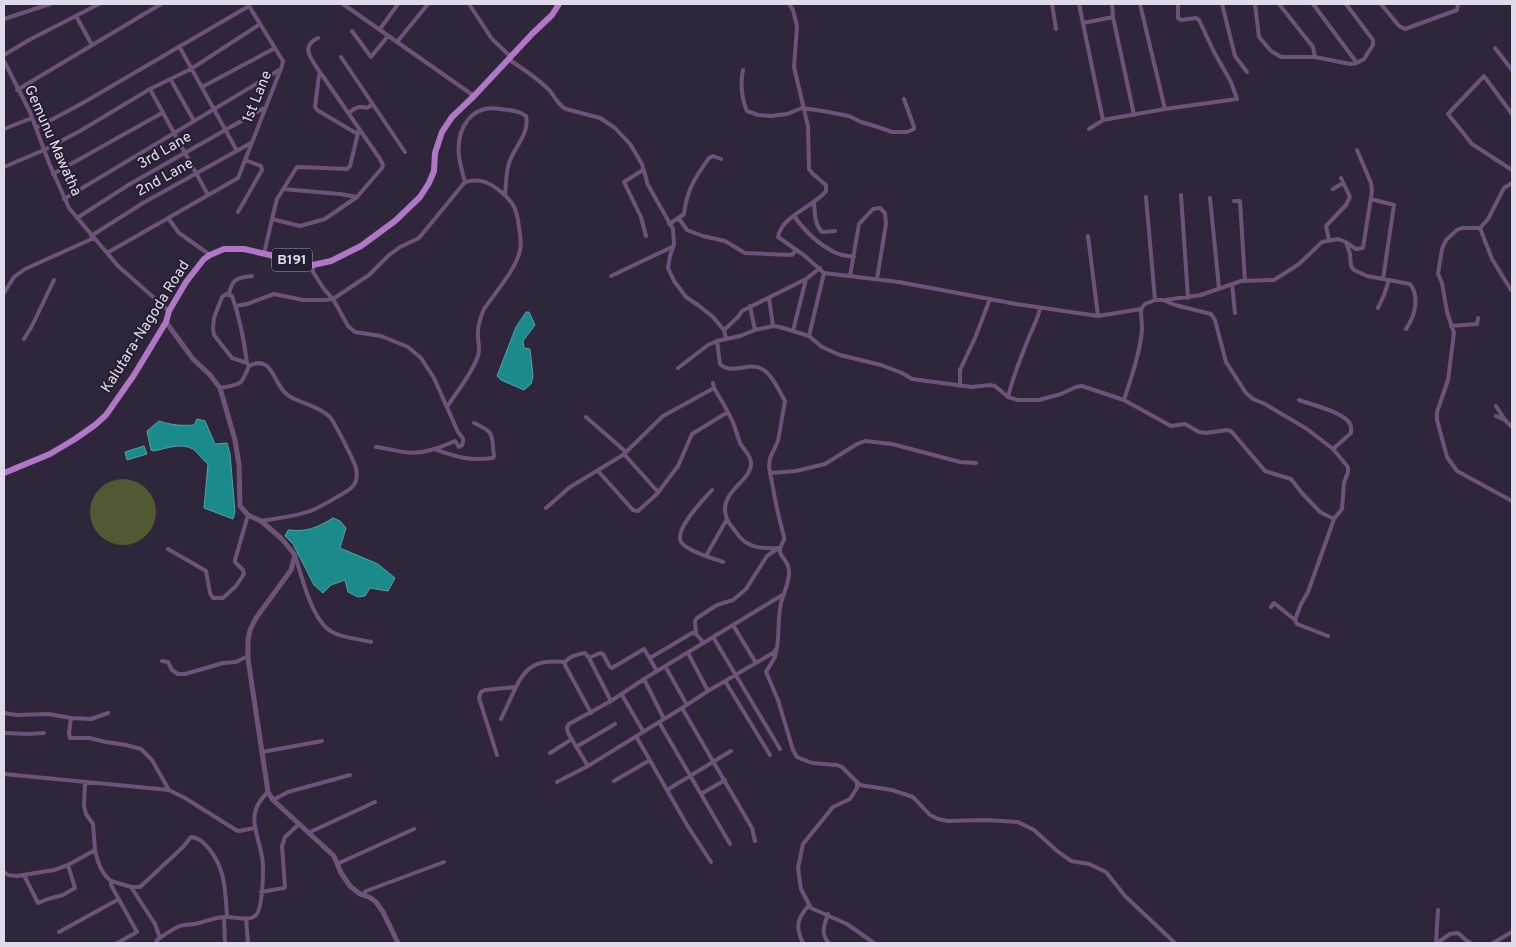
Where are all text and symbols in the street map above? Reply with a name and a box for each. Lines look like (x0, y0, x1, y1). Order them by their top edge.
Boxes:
street label: 1st Lane (239, 68, 277, 126)
street label: Gemunu Mawatha (19, 83, 85, 199)
street label: 3rd Lane (134, 128, 196, 174)
street label: 2nd Lane (133, 154, 197, 202)
road number: B191 (272, 248, 312, 272)
street label: Kalutara-Nagoda Road (98, 257, 194, 397)

